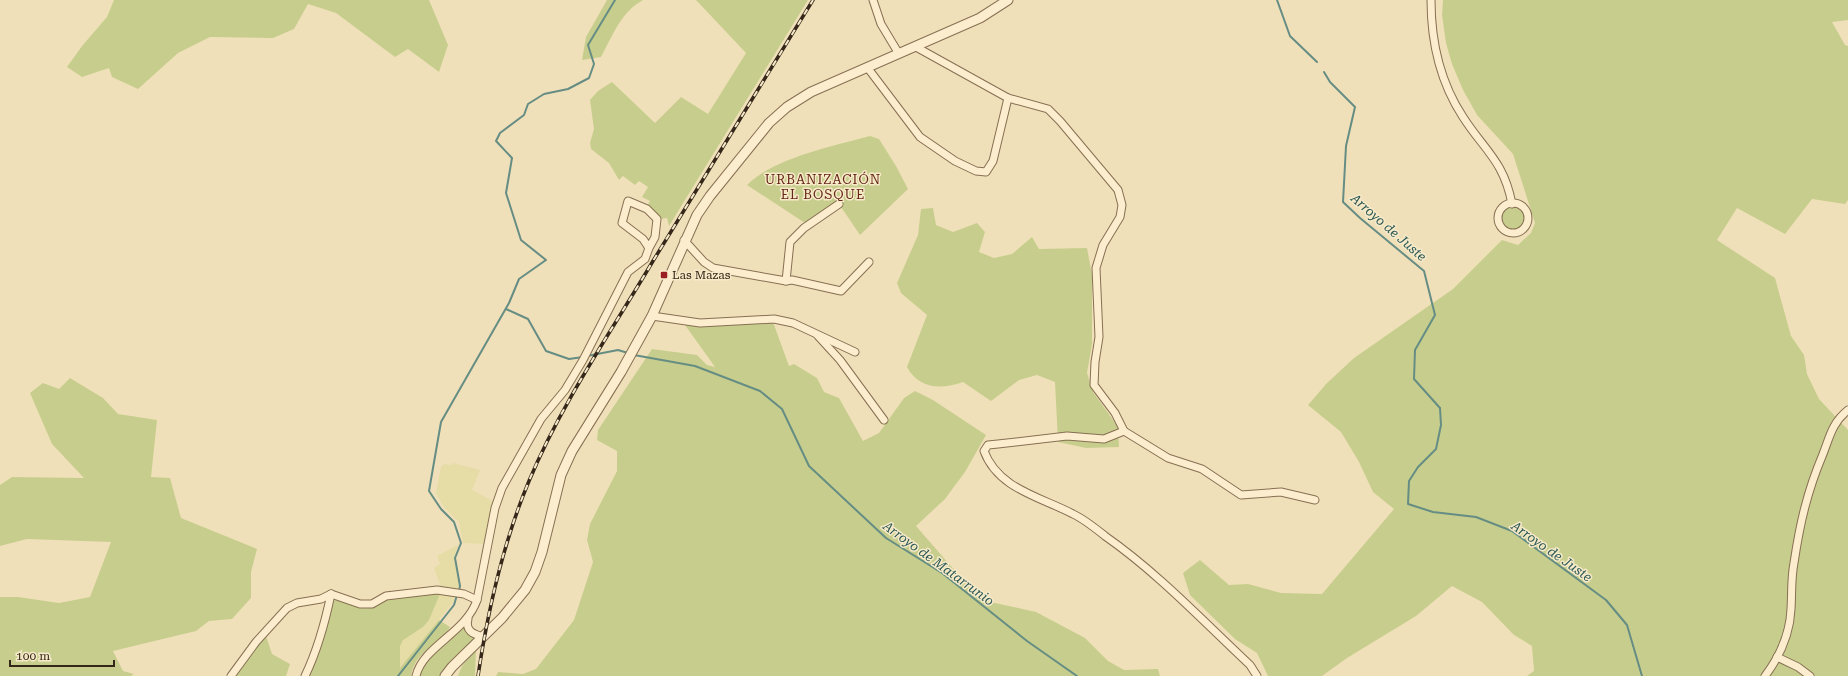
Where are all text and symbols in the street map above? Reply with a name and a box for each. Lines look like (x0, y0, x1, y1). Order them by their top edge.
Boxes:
district label: URBANIZACIÓN EL BOSQUE (765, 171, 881, 202)
water label: Arroyo de Juste (1347, 190, 1430, 264)
place label: Las Mazas (672, 268, 731, 282)
marker: Las Mazas (659, 270, 669, 280)
water label: Arroyo de Matarrunio (880, 518, 997, 609)
water label: Arroyo de Juste (1508, 518, 1595, 585)
scale bar (10, 642, 114, 668)
text: 100 m (16, 649, 50, 663)

